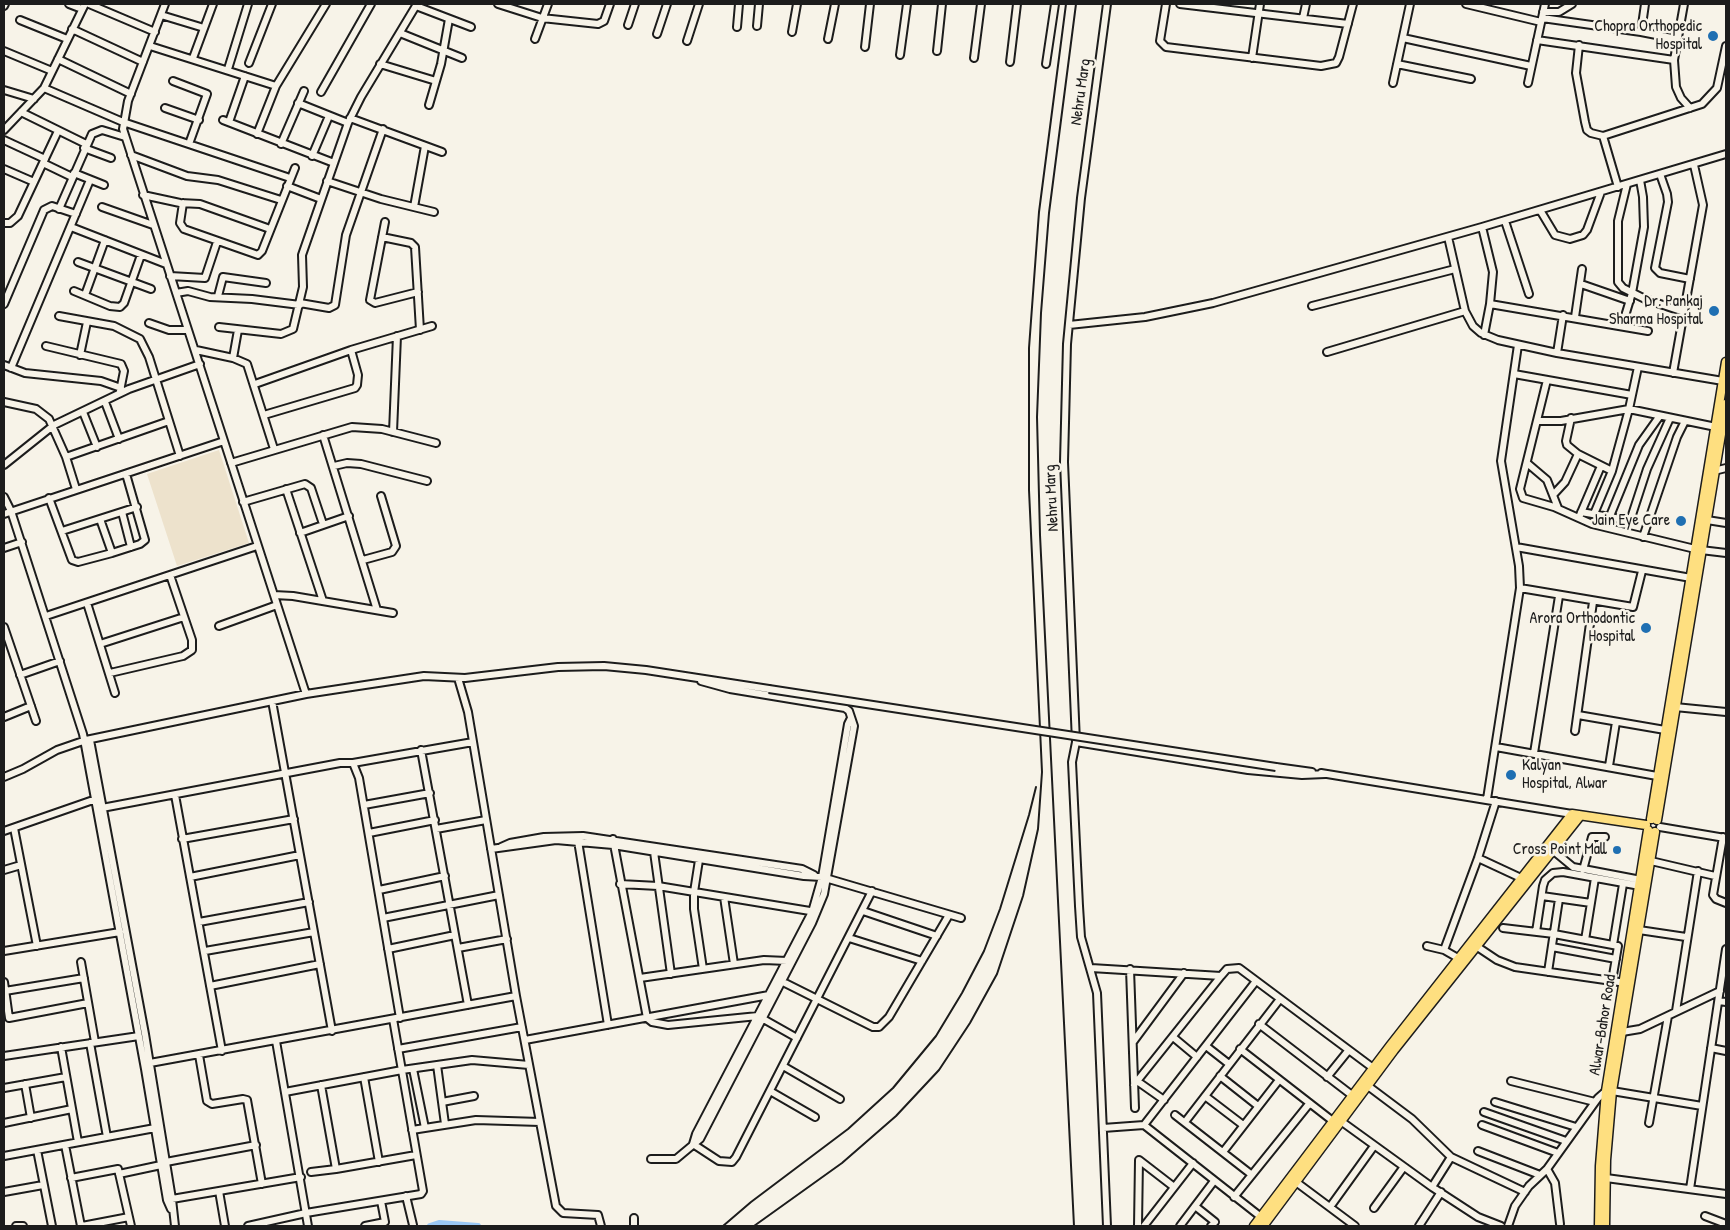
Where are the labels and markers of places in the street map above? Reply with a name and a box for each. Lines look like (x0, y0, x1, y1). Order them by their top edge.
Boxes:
place label: Chopra Orthopedic Hospital (1594, 17, 1702, 55)
marker: Chopra Orthopedic Hospital (1706, 29, 1720, 43)
place label: Dr. Pankaj Sharma Hospital (1609, 292, 1703, 330)
marker: Dr. Pankaj Sharma Hospital (1707, 304, 1721, 318)
place label: Jain Eye Care (1592, 511, 1670, 531)
marker: Jain Eye Care (1674, 514, 1688, 528)
place label: Arora Orthodontic Hospital (1530, 609, 1635, 647)
marker: Arora Orthodontic Hospital (1639, 621, 1653, 635)
place label: Kalyan Hospital, Alwar (1522, 756, 1607, 794)
marker: Kalyan Hospital, Alwar (1504, 768, 1518, 782)
place label: Cross Point Mall (1513, 840, 1607, 860)
marker: Cross Point Mall (1611, 844, 1623, 856)

